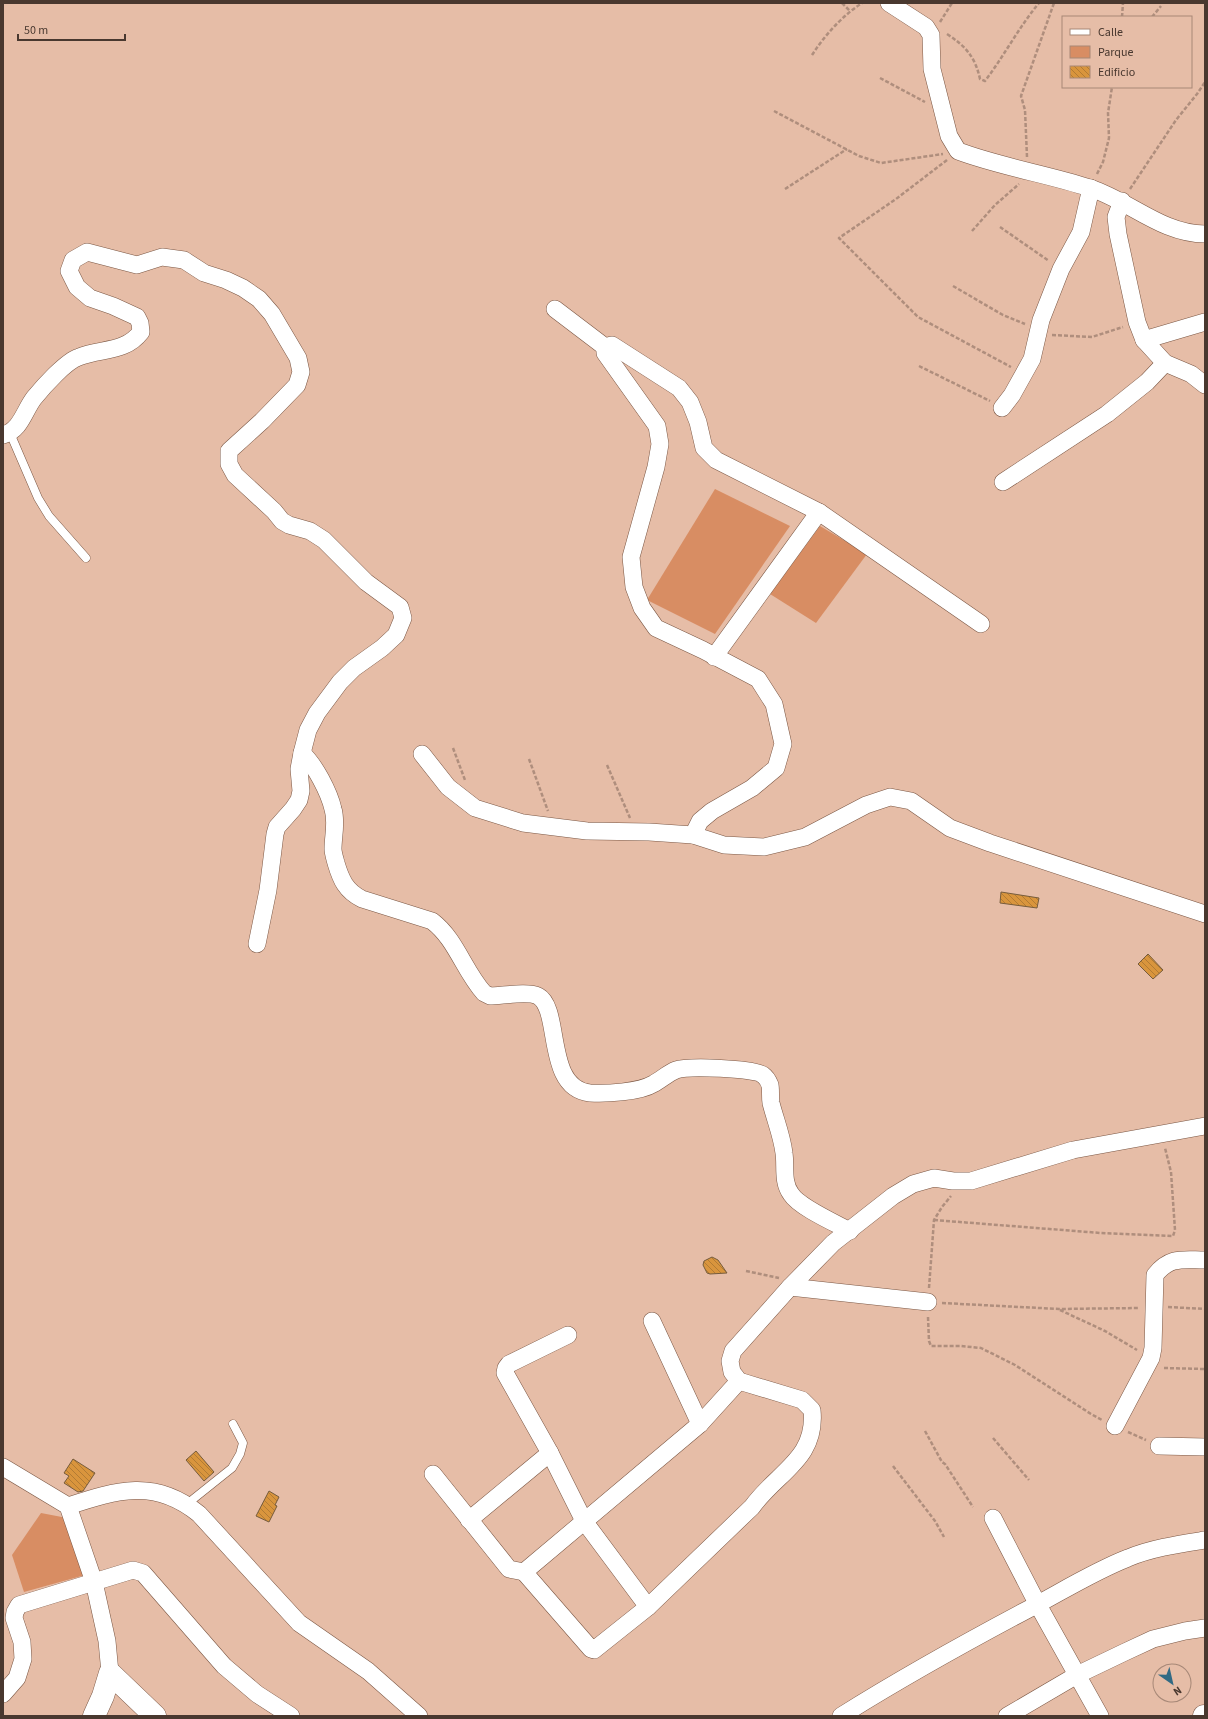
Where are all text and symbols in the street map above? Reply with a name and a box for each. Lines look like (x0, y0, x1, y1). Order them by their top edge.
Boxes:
scale bar (18, 16, 125, 42)
legend (1062, 16, 1192, 88)
text: 50 m (24, 22, 48, 39)
text: Calle (1098, 24, 1123, 41)
text: Parque (1098, 44, 1134, 61)
text: Edificio (1098, 64, 1135, 81)
north arrow (1152, 1663, 1192, 1703)
text: N (1170, 1683, 1185, 1699)

